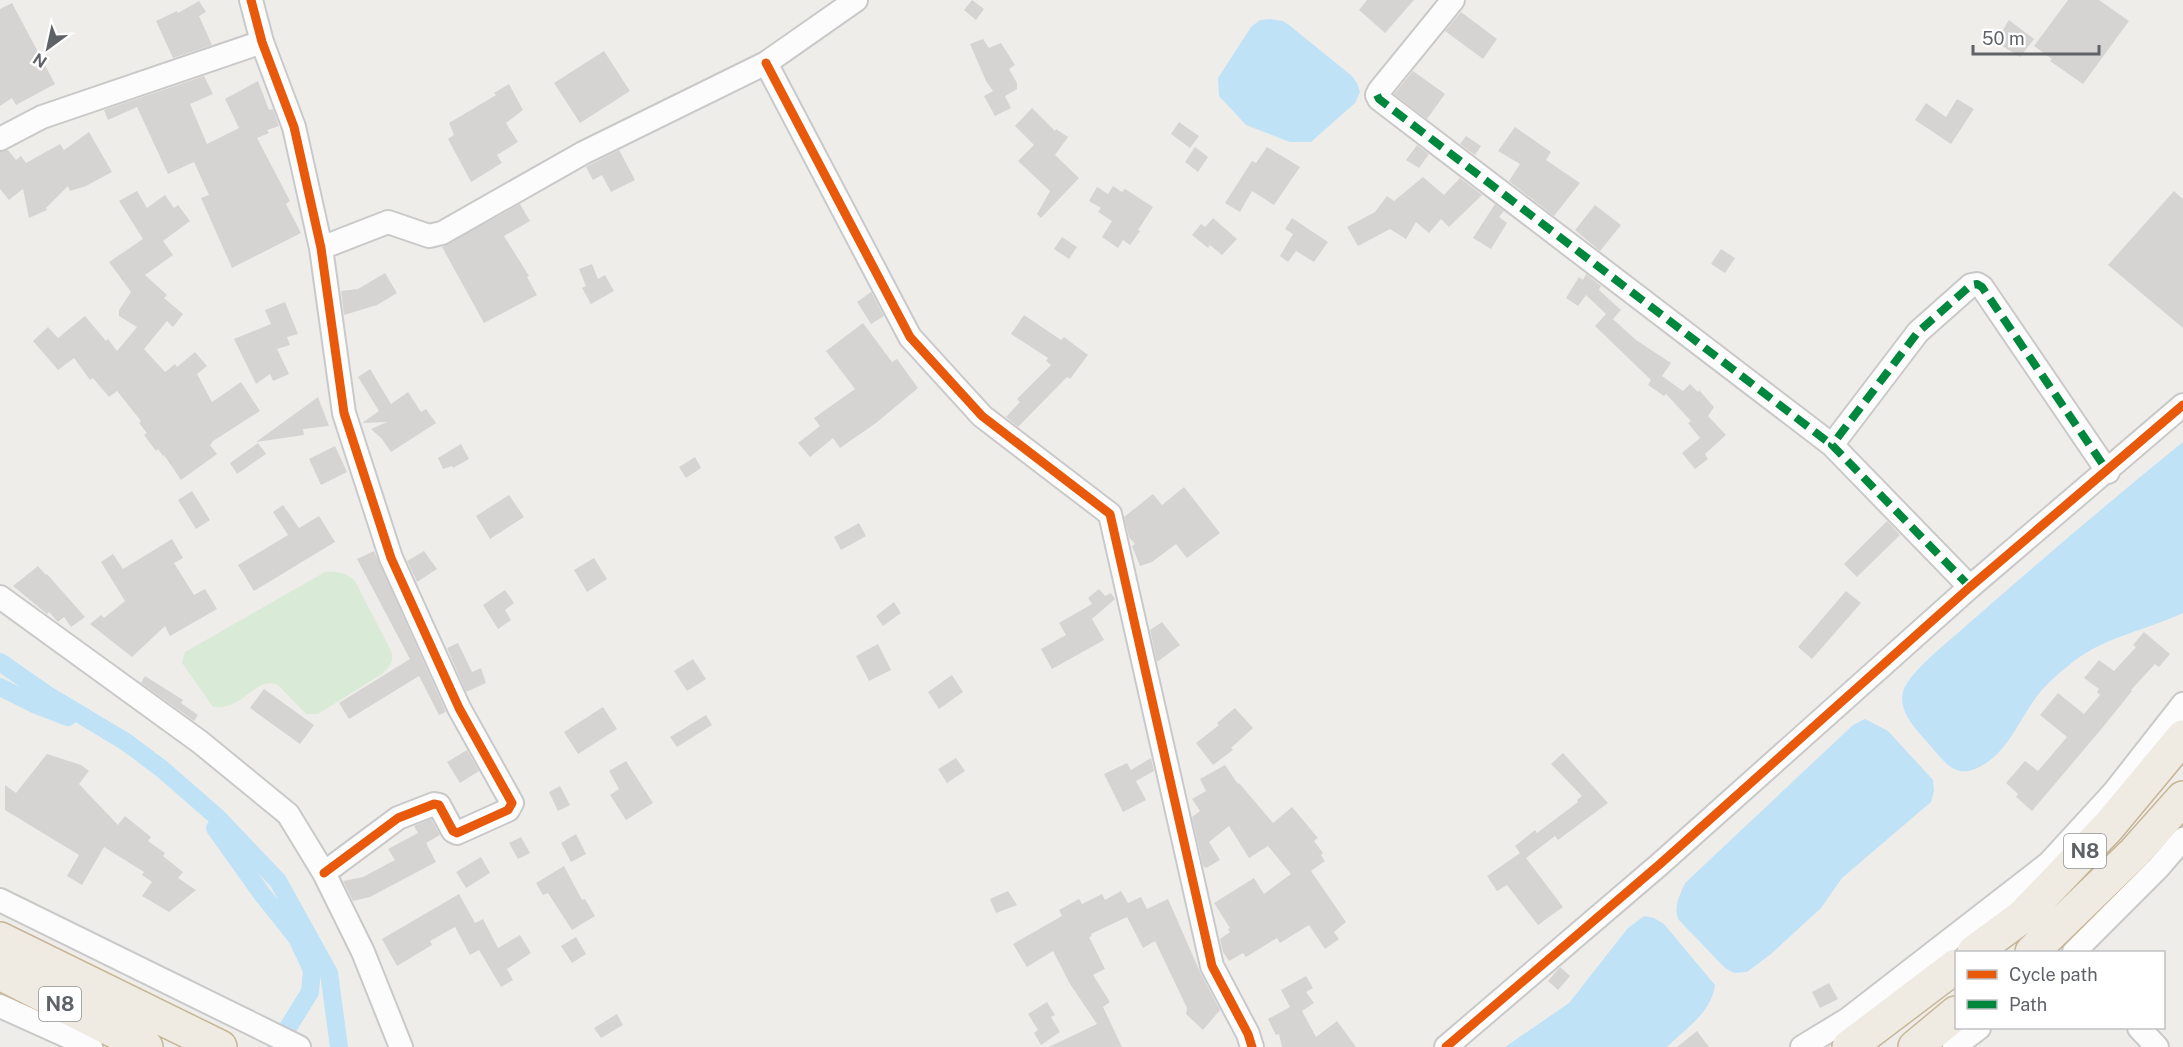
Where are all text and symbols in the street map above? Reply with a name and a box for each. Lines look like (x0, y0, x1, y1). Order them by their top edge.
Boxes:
north arrow (18, 18, 78, 78)
scale bar (1973, 18, 2099, 56)
text: 50 m (1982, 28, 2025, 49)
text: N (30, 49, 51, 72)
road number: N8 (2064, 834, 2106, 868)
legend (1955, 951, 2165, 1029)
text: Cycle path (2009, 964, 2098, 985)
road number: N8 (39, 987, 81, 1021)
text: Path (2009, 994, 2047, 1015)

